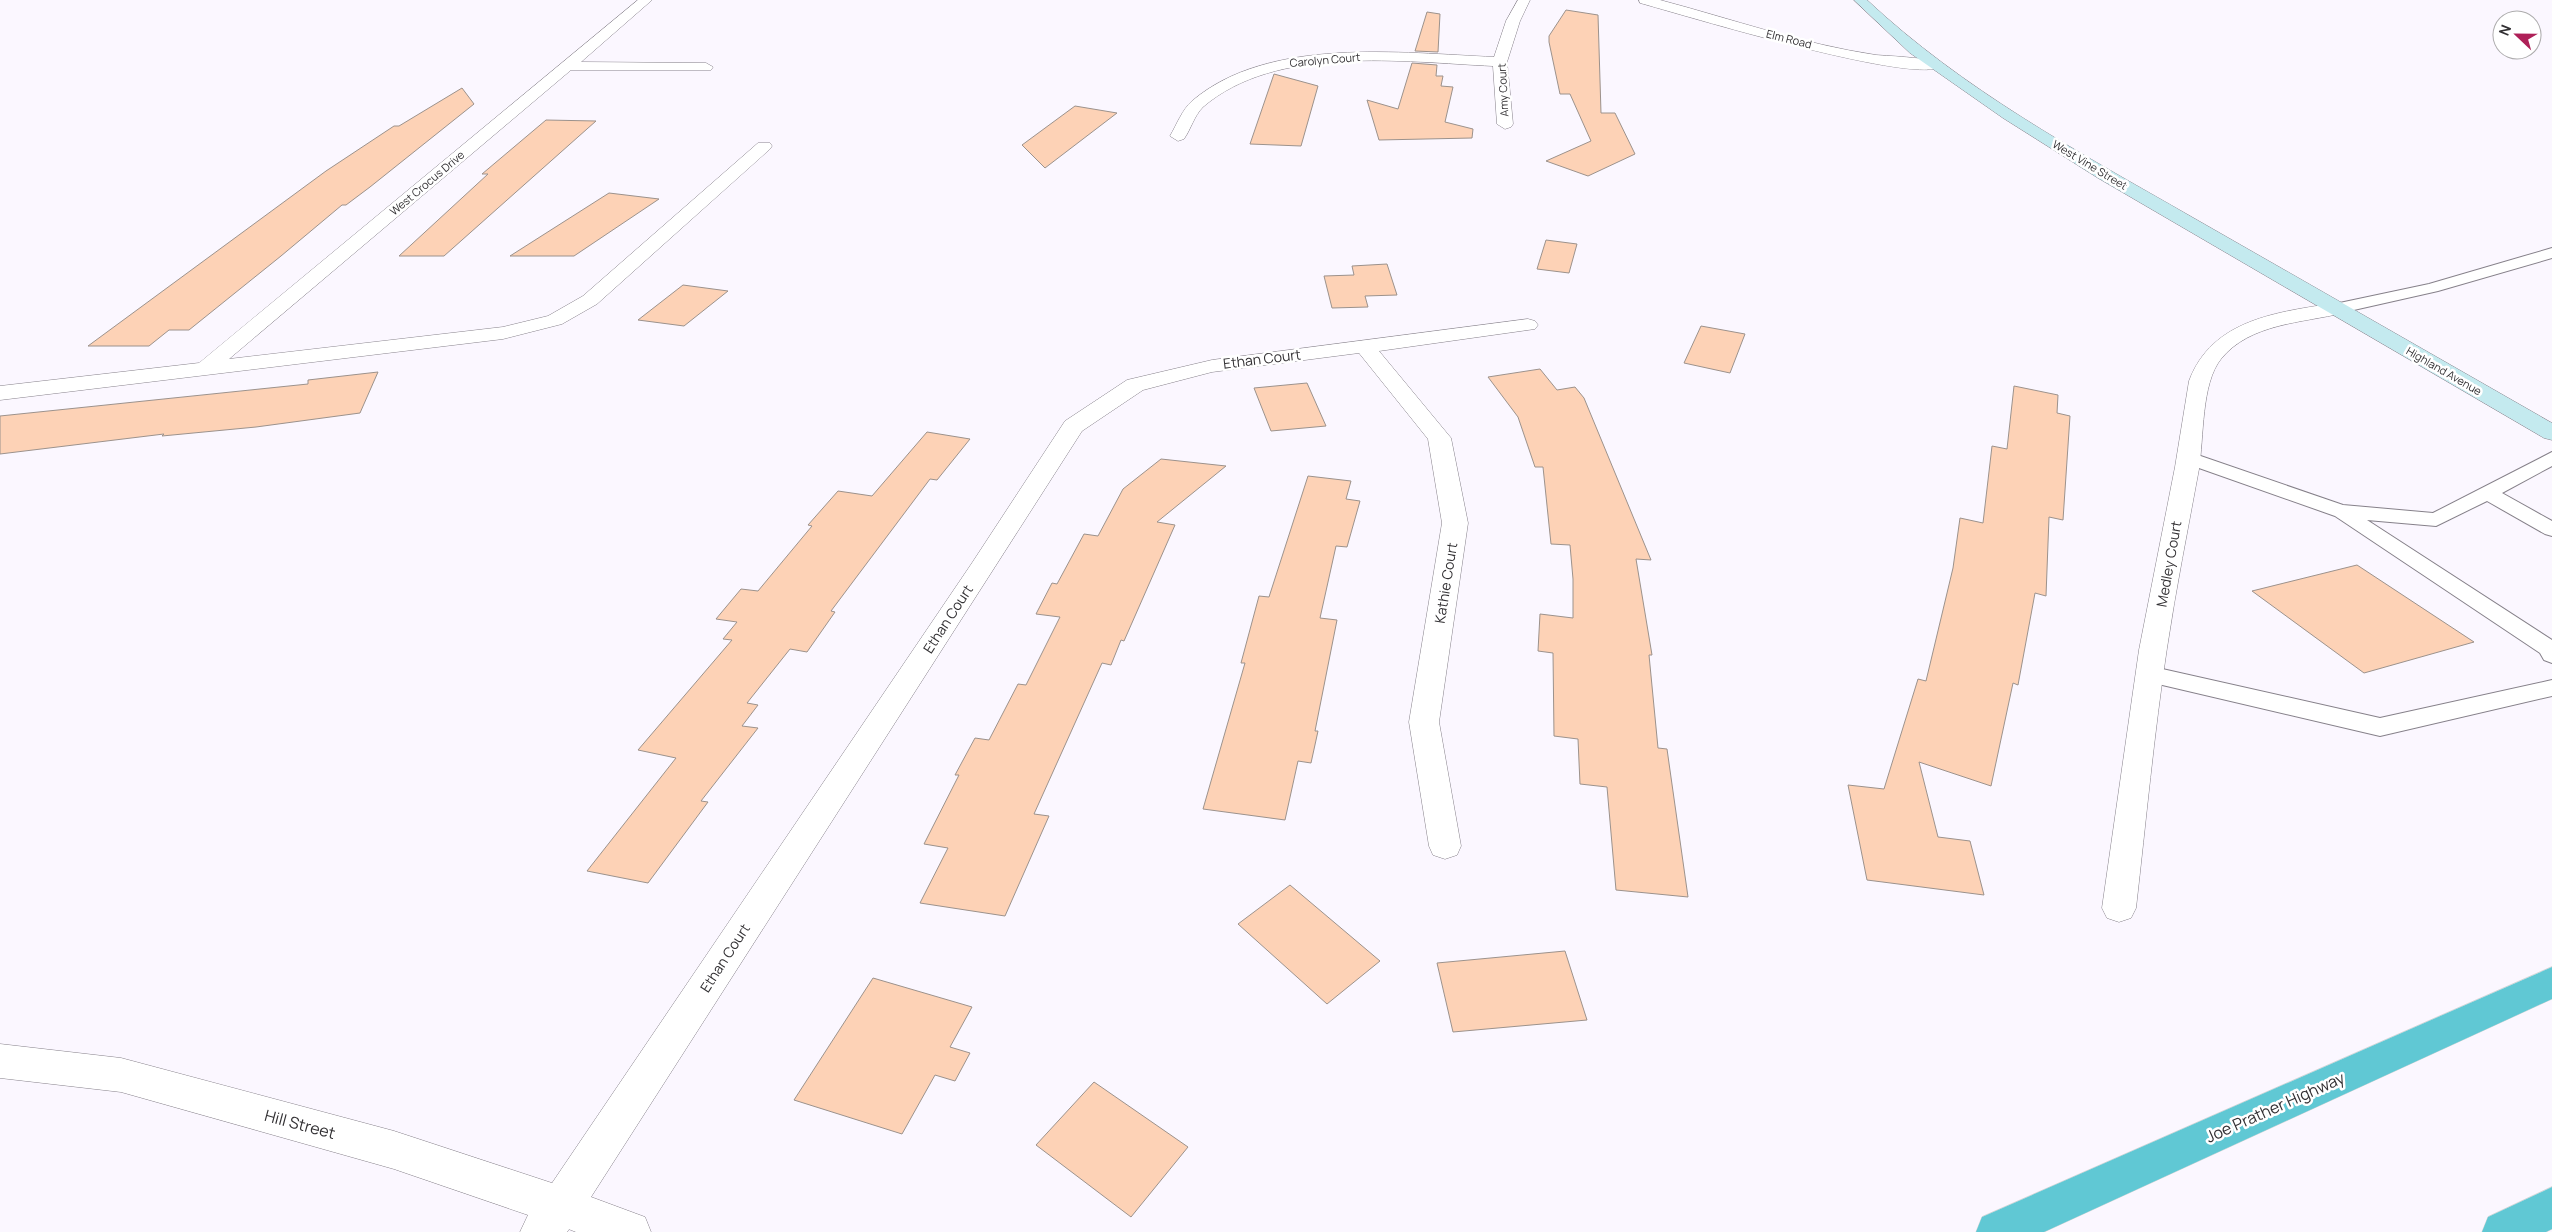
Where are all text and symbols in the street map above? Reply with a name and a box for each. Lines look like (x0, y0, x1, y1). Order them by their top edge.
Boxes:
north arrow (2492, 10, 2542, 60)
text: N (2494, 22, 2515, 38)
street label: Elm Road (1765, 26, 1813, 51)
street label: Carolyn Court (1289, 49, 1361, 70)
street label: Amy Court (1494, 63, 1511, 117)
street label: West Vine Street (2050, 136, 2130, 193)
street label: West Crocus Drive (386, 147, 468, 218)
street label: Highland Avenue (2404, 343, 2485, 399)
street label: Ethan Court (1222, 344, 1302, 373)
street label: Medley Court (2152, 519, 2185, 608)
street label: Kathie Court (1430, 541, 1461, 625)
street label: Ethan Court (918, 580, 977, 657)
street label: Ethan Court (695, 919, 754, 996)
street label: Joe Prather Highway (2202, 1066, 2348, 1148)
street label: Hill Street (262, 1104, 338, 1144)

